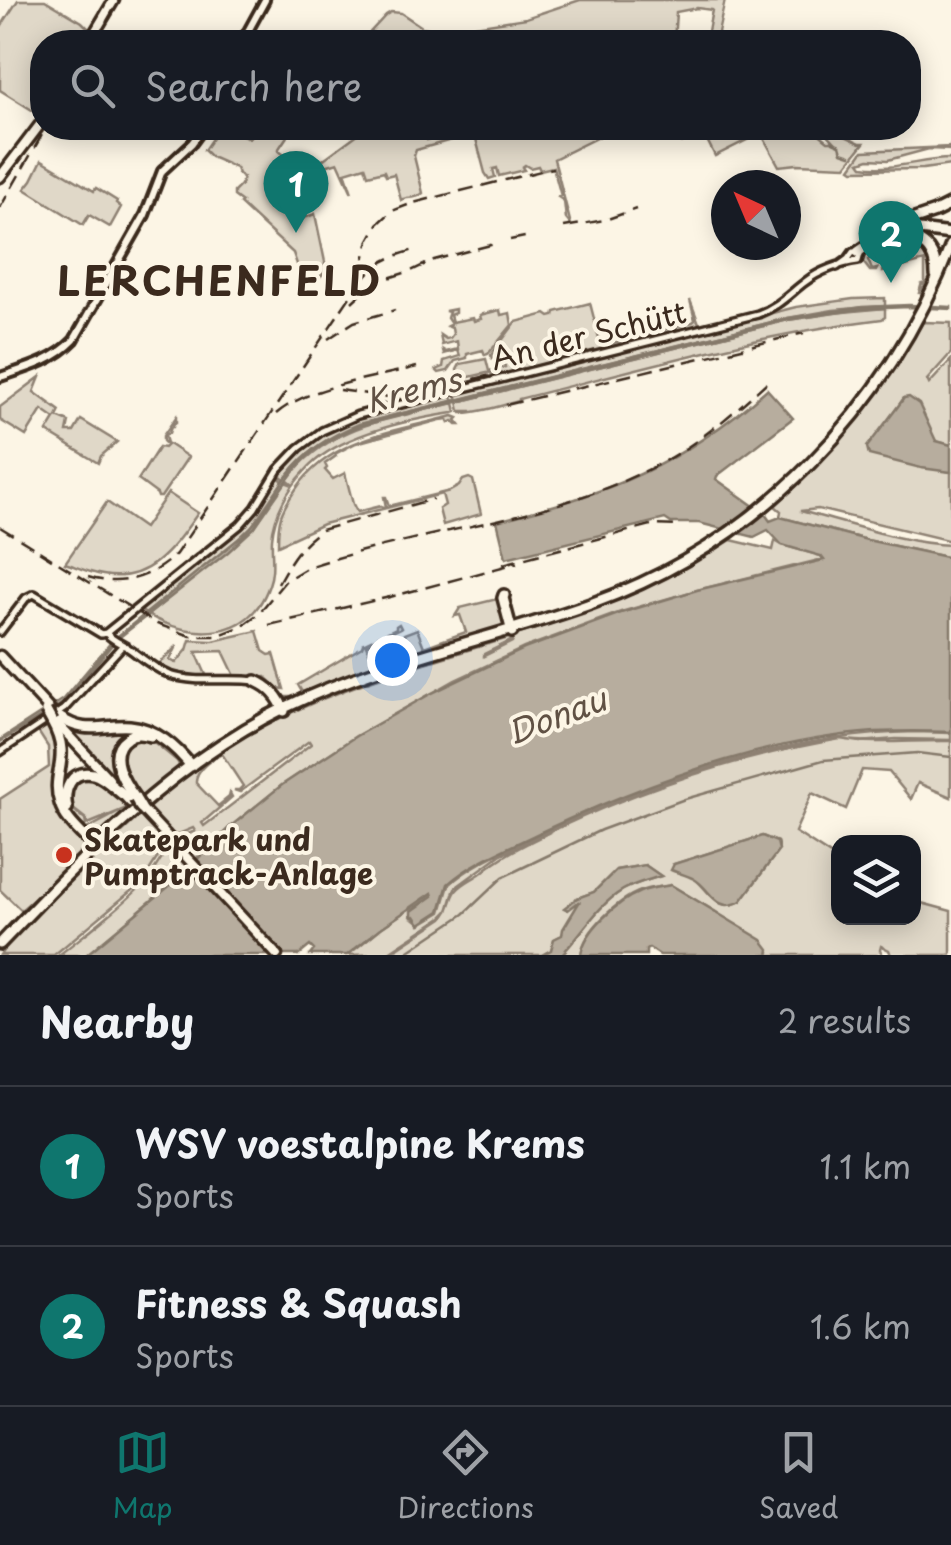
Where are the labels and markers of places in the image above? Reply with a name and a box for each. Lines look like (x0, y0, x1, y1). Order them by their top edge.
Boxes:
pin: 1 (264, 150, 328, 233)
pin: 2 (858, 200, 924, 283)
place label: Skatepark und Pumptrack-Anlage (84, 816, 373, 895)
marker: Skatepark und Pumptrack-Anlage (53, 844, 75, 866)

